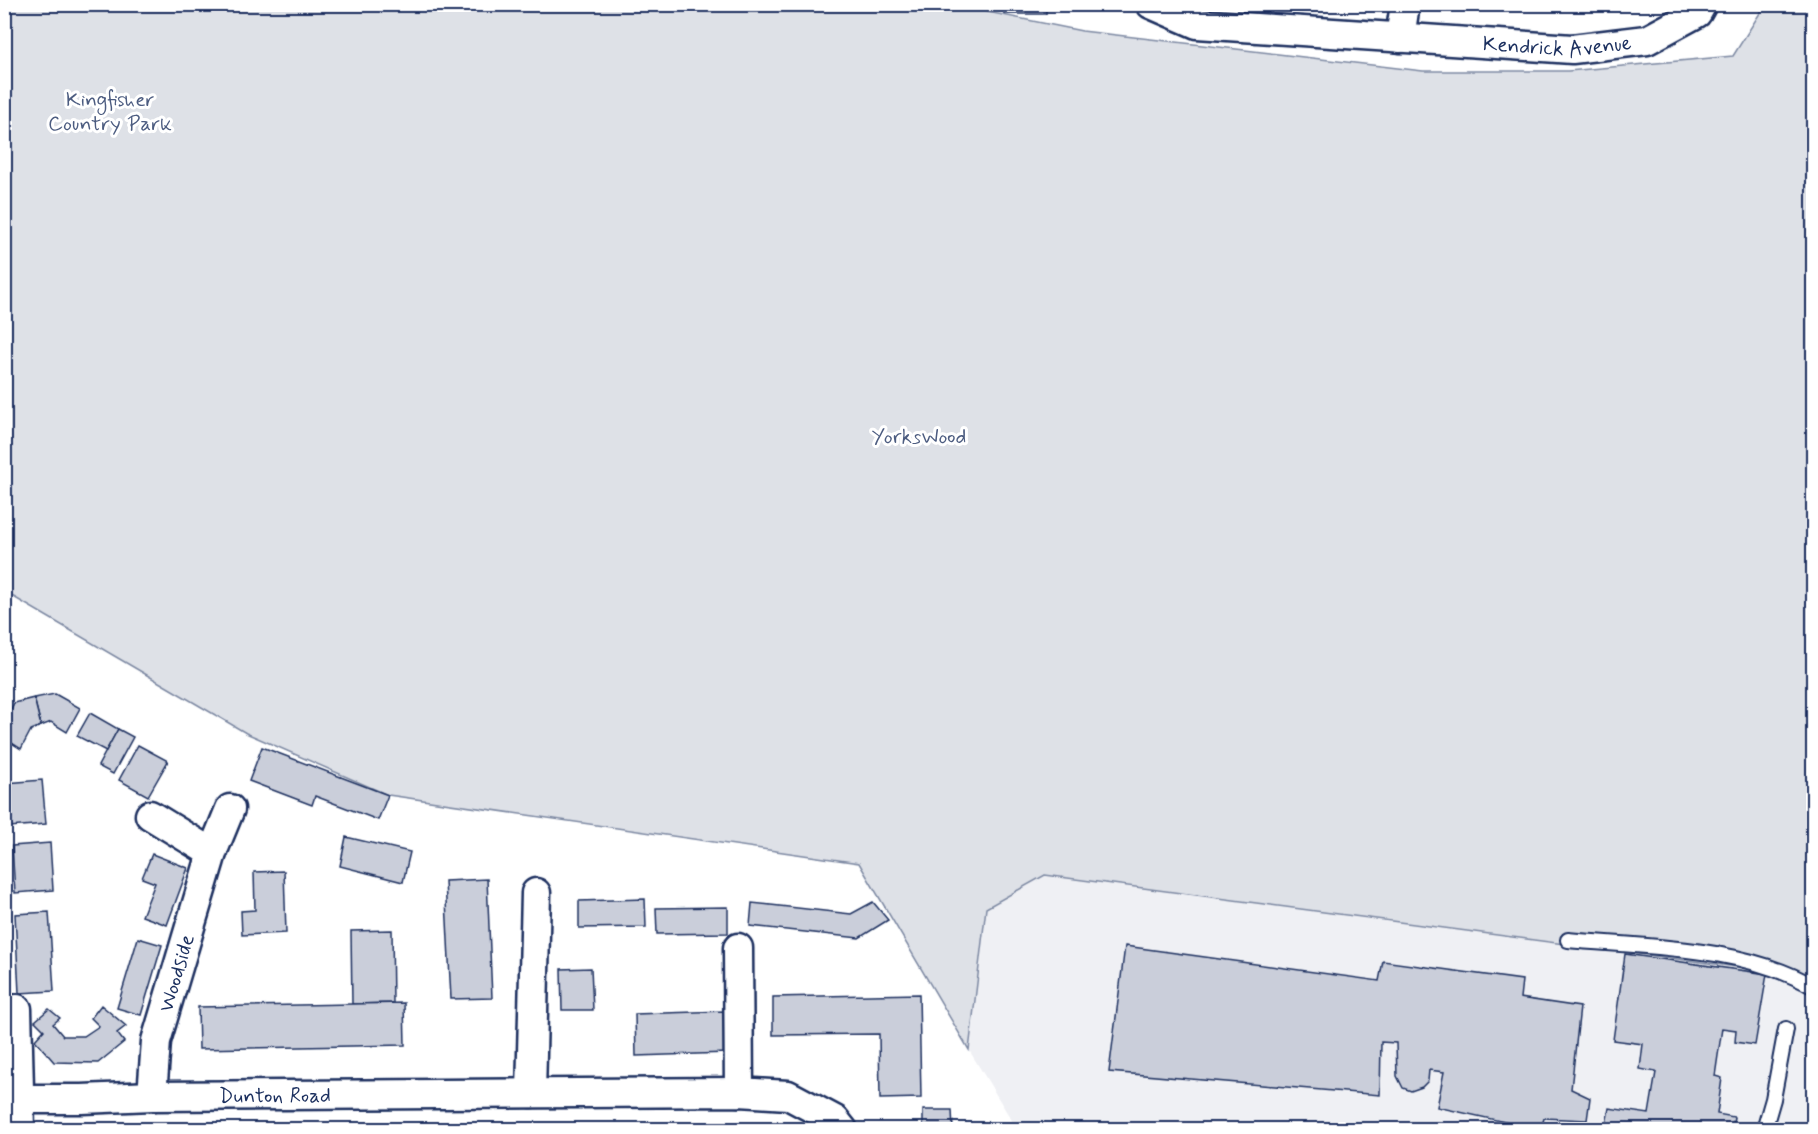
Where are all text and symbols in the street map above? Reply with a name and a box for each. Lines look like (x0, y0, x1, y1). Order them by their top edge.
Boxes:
street label: Kendrick Avenue (1482, 29, 1633, 64)
park label: Kingfisher Country Park (48, 86, 172, 138)
park label: YorksWood (871, 423, 967, 451)
street label: Woodside (152, 931, 202, 1016)
street label: Dunton Road (219, 1082, 331, 1111)

